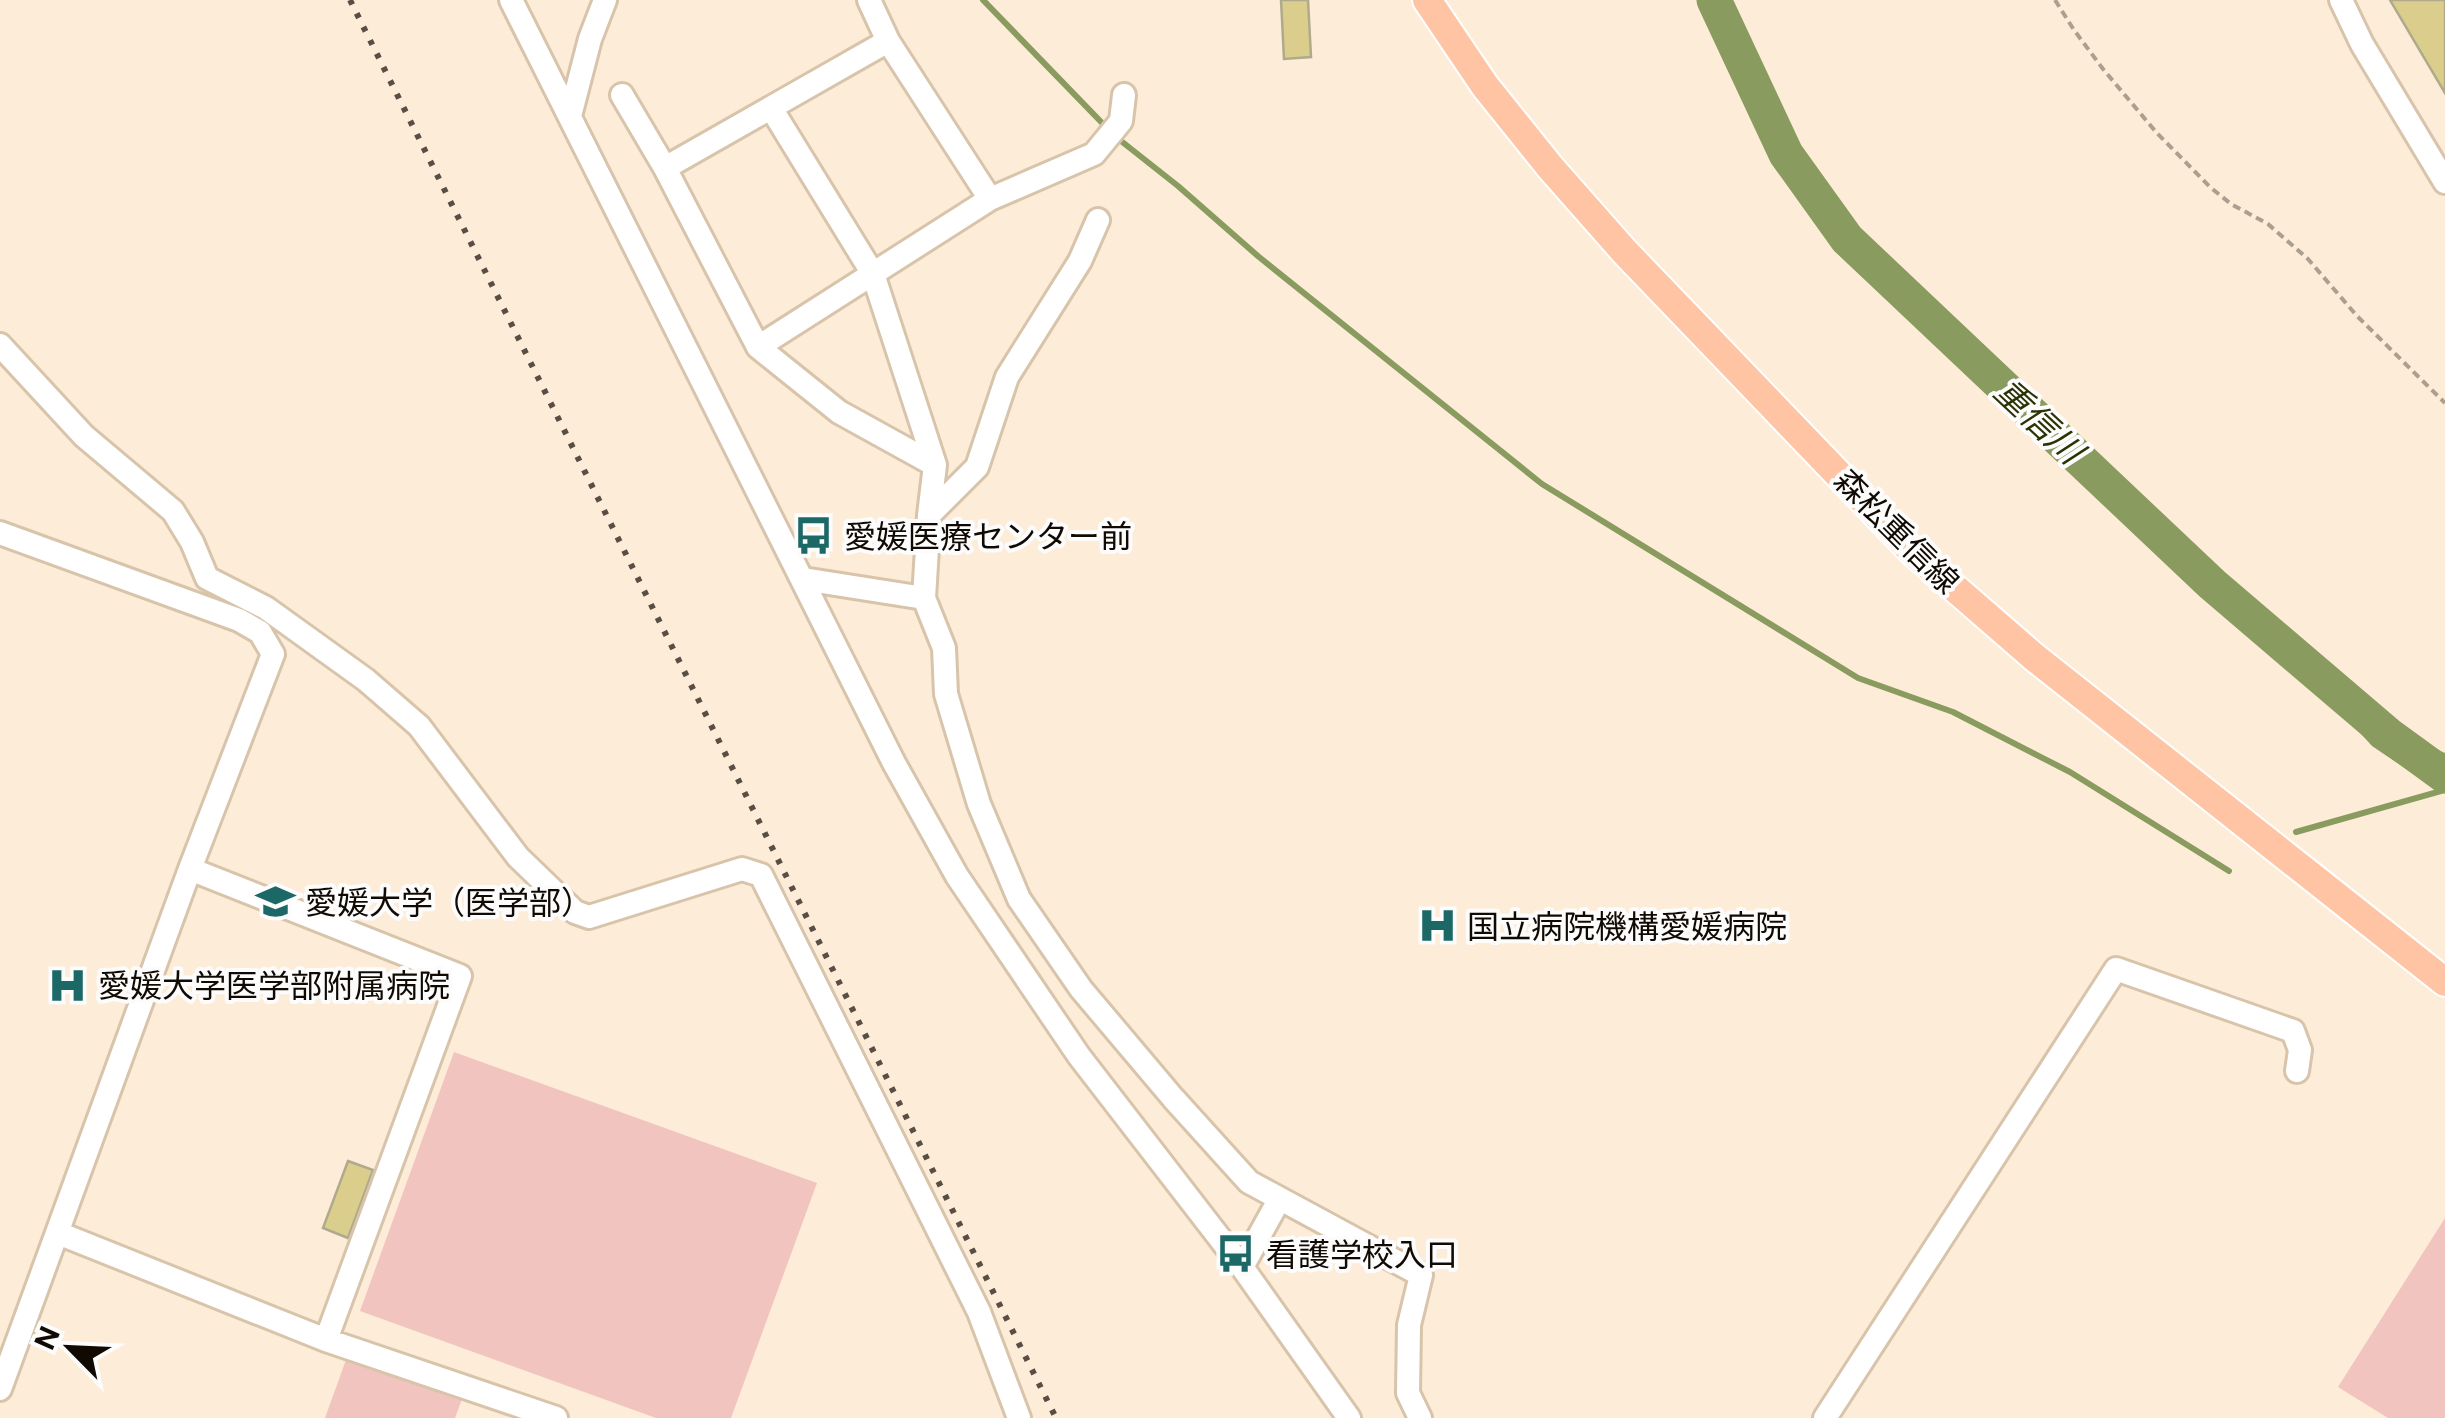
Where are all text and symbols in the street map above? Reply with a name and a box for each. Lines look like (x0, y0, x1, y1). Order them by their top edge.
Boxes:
water label: 重信川 (1987, 370, 2094, 475)
street label: 森松重信線 (1827, 461, 1967, 601)
bus stop icon: 愛媛医療センター前 (793, 515, 835, 557)
place label: 愛媛医療センター前 (844, 518, 1132, 555)
school or university icon: 愛媛大学（医学部） (254, 881, 296, 923)
place label: 愛媛大学（医学部） (305, 884, 593, 921)
hospital icon: 国立病院機構愛媛病院 (1416, 905, 1458, 947)
place label: 国立病院機構愛媛病院 (1467, 908, 1787, 945)
hospital icon: 愛媛大学医学部附属病院 (47, 964, 89, 1006)
place label: 愛媛大学医学部附属病院 (98, 967, 450, 1004)
bus stop icon: 看護学校入口 (1215, 1233, 1257, 1275)
place label: 看護学校入口 (1266, 1236, 1458, 1273)
north arrow (20, 1298, 120, 1398)
text: N (27, 1321, 66, 1354)

